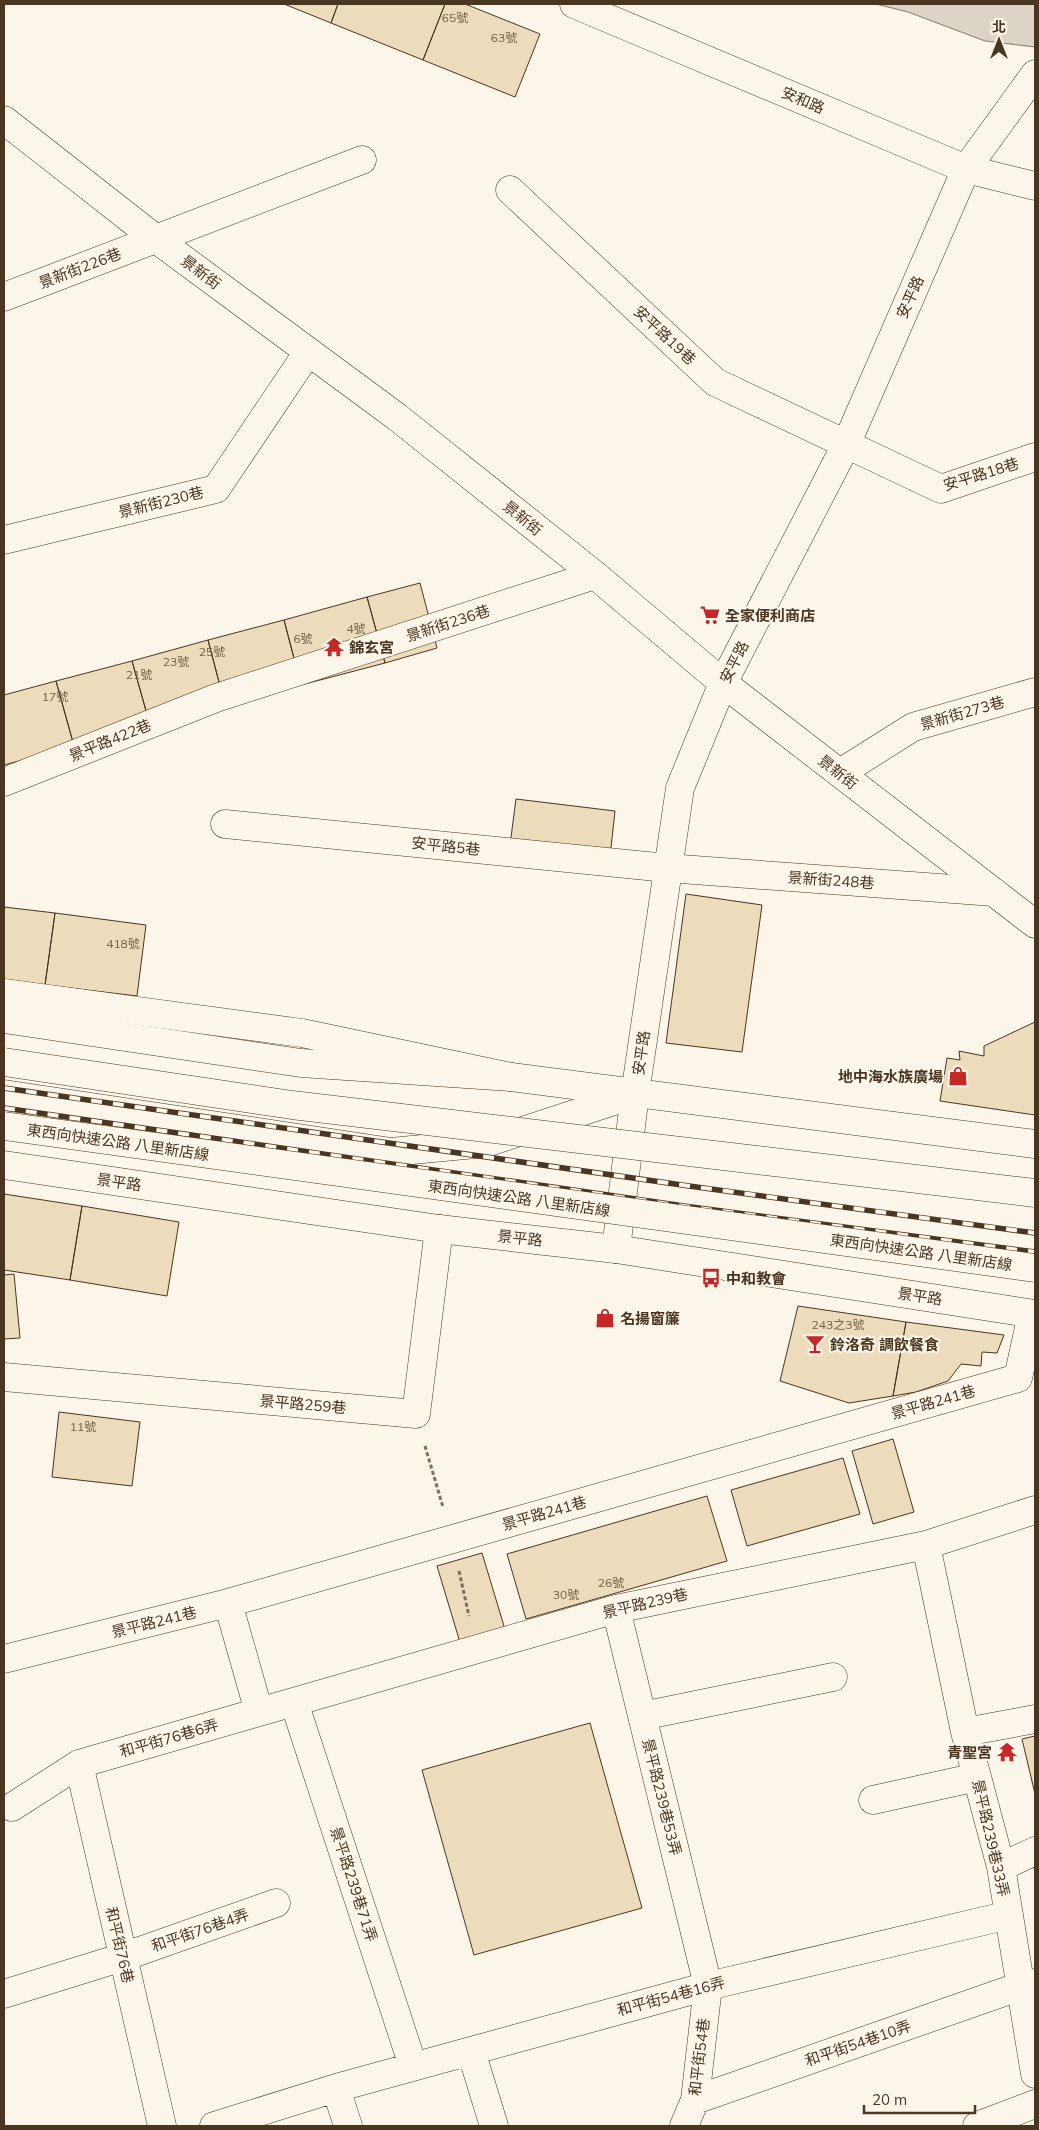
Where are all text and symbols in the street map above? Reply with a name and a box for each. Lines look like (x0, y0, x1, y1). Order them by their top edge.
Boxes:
house number: 65號 (442, 10, 468, 25)
north arrow (974, 15, 1024, 65)
text: 北 (992, 18, 1006, 36)
house number: 63號 (491, 30, 517, 45)
street label: 安和路 (779, 82, 827, 118)
street label: 景新街226巷 (36, 244, 124, 292)
street label: 景新街 (177, 251, 225, 293)
street label: 安平路 (892, 273, 928, 321)
street label: 安平路19巷 (630, 301, 700, 369)
street label: 安平路18巷 (941, 454, 1021, 494)
street label: 景新街230巷 (116, 482, 206, 522)
street label: 景新街 (500, 496, 546, 540)
street label: 景新街236巷 (404, 601, 492, 645)
supermarket icon: 全家便利商店 (699, 604, 721, 626)
place label: 全家便利商店 (725, 606, 815, 625)
house number: 4號 (346, 621, 366, 636)
house number: 6號 (293, 631, 313, 646)
temple icon: 錦玄宮 (323, 636, 345, 658)
place label: 錦玄宮 (349, 638, 394, 657)
street label: 安平路 (715, 638, 753, 686)
house number: 25號 (199, 644, 225, 659)
house number: 23號 (163, 654, 189, 669)
house number: 21號 (126, 667, 152, 682)
house number: 17號 (42, 689, 68, 704)
street label: 景新街273巷 (918, 692, 1006, 734)
street label: 景平路422巷 (66, 715, 154, 765)
street label: 景新街 (814, 751, 862, 793)
street label: 安平路5巷 (411, 833, 481, 859)
street label: 景新街248巷 (787, 867, 875, 893)
house number: 418號 (106, 936, 140, 951)
street label: 安平路 (628, 1029, 654, 1077)
shop icon: 地中海水族廣場 (947, 1065, 969, 1087)
place label: 地中海水族廣場 (838, 1067, 943, 1086)
street label: 東西向快速公路 八里新店線 (26, 1120, 210, 1164)
street label: 景平路 (95, 1169, 143, 1195)
street label: 東西向快速公路 八里新店線 (427, 1176, 611, 1220)
street label: 景平路 (497, 1226, 543, 1250)
street label: 東西向快速公路 八里新店線 (829, 1230, 1013, 1274)
bus stop icon: 中和教會 (700, 1267, 722, 1289)
place label: 中和教會 (726, 1269, 786, 1288)
street label: 景平路 (896, 1283, 944, 1309)
shop icon: 名揚窗簾 (594, 1307, 616, 1329)
place label: 名揚窗簾 (620, 1309, 680, 1328)
house number: 243之3號 (812, 1317, 864, 1332)
bar icon: 鈴洛奇 調飲餐食 (804, 1333, 826, 1355)
place label: 鈴洛奇 調飲餐食 (830, 1335, 939, 1354)
street label: 景平路241巷 (889, 1381, 977, 1423)
street label: 景平路259巷 (259, 1391, 347, 1417)
house number: 11號 (70, 1419, 96, 1434)
street label: 景平路241巷 (500, 1492, 588, 1534)
house number: 26號 (598, 1575, 624, 1590)
street label: 景平路239巷 (600, 1584, 690, 1622)
house number: 30號 (553, 1587, 579, 1602)
street label: 景平路241巷 (109, 1602, 199, 1642)
street label: 和平街76巷6弄 (117, 1715, 221, 1761)
street label: 景平路239巷53弄 (638, 1736, 686, 1858)
temple icon: 青聖宮 (996, 1741, 1018, 1763)
place label: 青聖宮 (947, 1743, 992, 1762)
street label: 景平路239巷33弄 (968, 1777, 1014, 1899)
street label: 景平路239巷71弄 (326, 1824, 382, 1944)
street label: 和平街76巷4弄 (149, 1904, 251, 1956)
street label: 和平街76巷 (102, 1905, 138, 1985)
street label: 和平街54巷16弄 (615, 1972, 727, 2020)
street label: 和平街54巷10弄 (802, 2016, 914, 2070)
street label: 和平街54巷 (685, 2017, 713, 2097)
scale bar (864, 2082, 975, 2114)
text: 20 m (872, 2090, 907, 2109)

